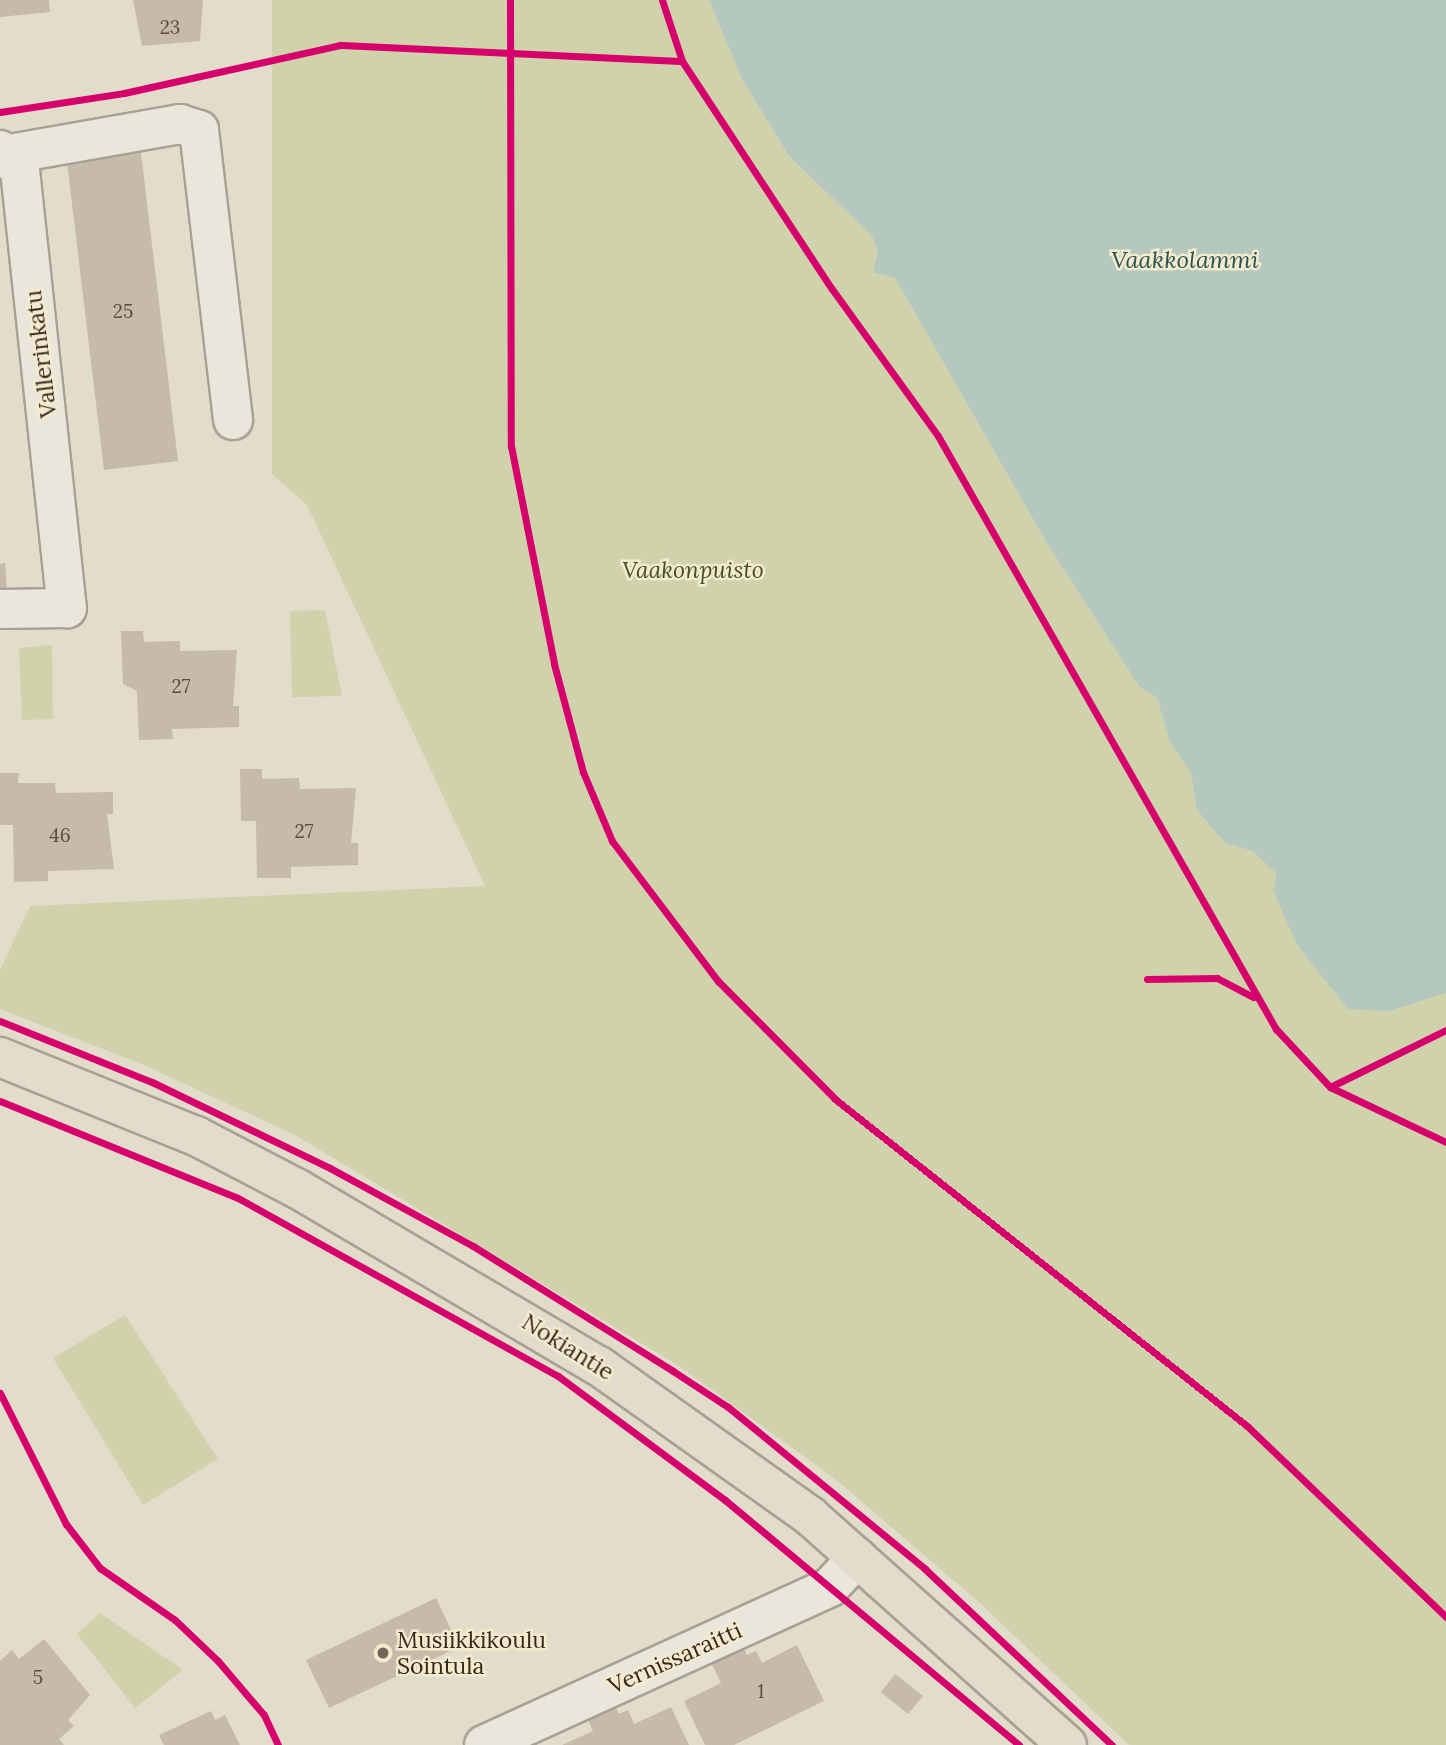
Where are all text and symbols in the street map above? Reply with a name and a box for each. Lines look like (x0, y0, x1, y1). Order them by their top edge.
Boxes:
house number: 23 (160, 17, 180, 39)
water label: Vaakkolammi (1111, 246, 1259, 274)
street label: Vallerinkatu (19, 289, 63, 419)
house number: 25 (113, 301, 133, 323)
park label: Vaakonpuisto (622, 556, 764, 584)
house number: 27 (172, 676, 190, 698)
house number: 27 (295, 821, 313, 843)
house number: 46 (49, 825, 71, 847)
street label: Nokiantie (517, 1308, 619, 1386)
street label: Vernissaraitti (604, 1616, 746, 1700)
place label: Musiikkikoulu Sointula (397, 1626, 546, 1680)
marker: Musiikkikoulu Sointula (375, 1645, 391, 1661)
house number: 5 (33, 1667, 43, 1689)
house number: 1 (758, 1681, 764, 1703)

